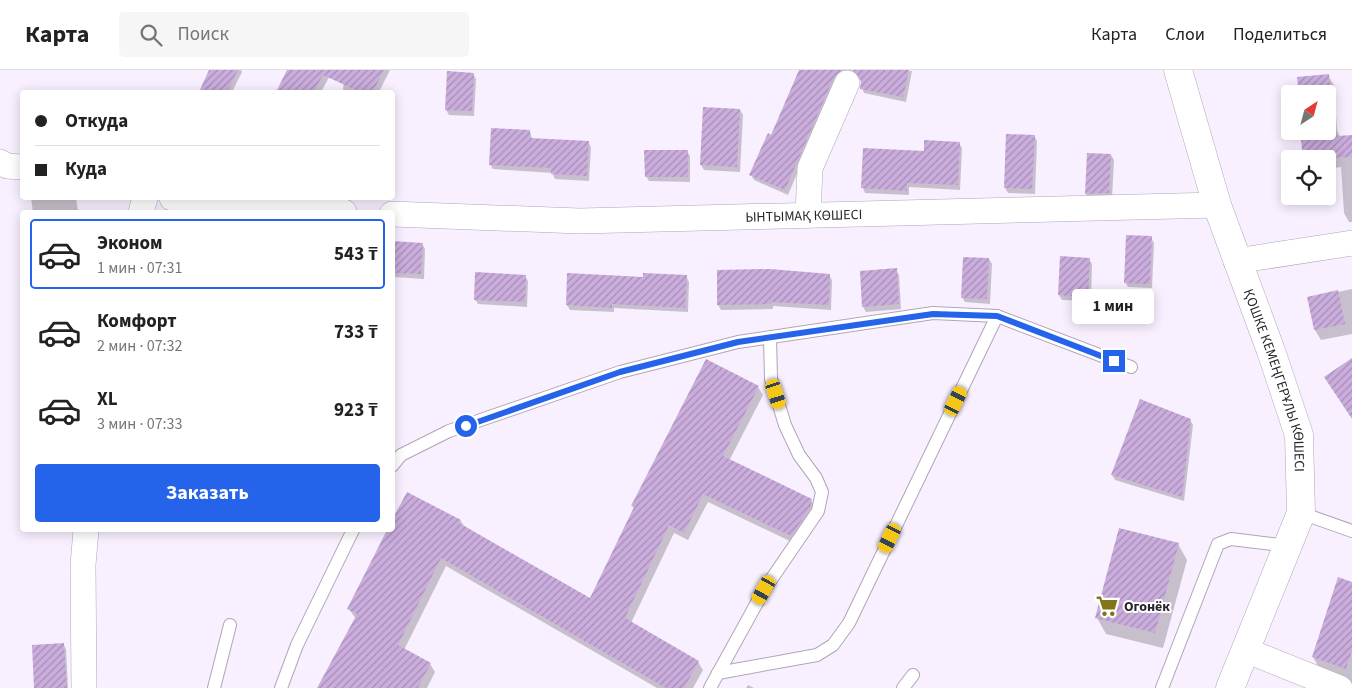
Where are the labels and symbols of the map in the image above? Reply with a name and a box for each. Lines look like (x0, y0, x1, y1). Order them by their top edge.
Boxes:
north arrow (1281, 85, 1336, 140)
street label: ЫНТЫМАҚ КӨШЕСІ (745, 205, 863, 228)
street label: ҚОШКЕ КЕМЕҢГЕРҰЛЫ КӨШЕСІ (1238, 286, 1309, 472)
callout: 1 мин (1073, 288, 1155, 324)
route end (1103, 350, 1125, 372)
car (764, 377, 787, 411)
car (942, 384, 969, 418)
route start (455, 415, 477, 437)
car (876, 521, 903, 555)
car (750, 573, 777, 607)
supermarket icon: Огонёк (1094, 593, 1120, 619)
place label: Огонёк (1124, 597, 1170, 617)

